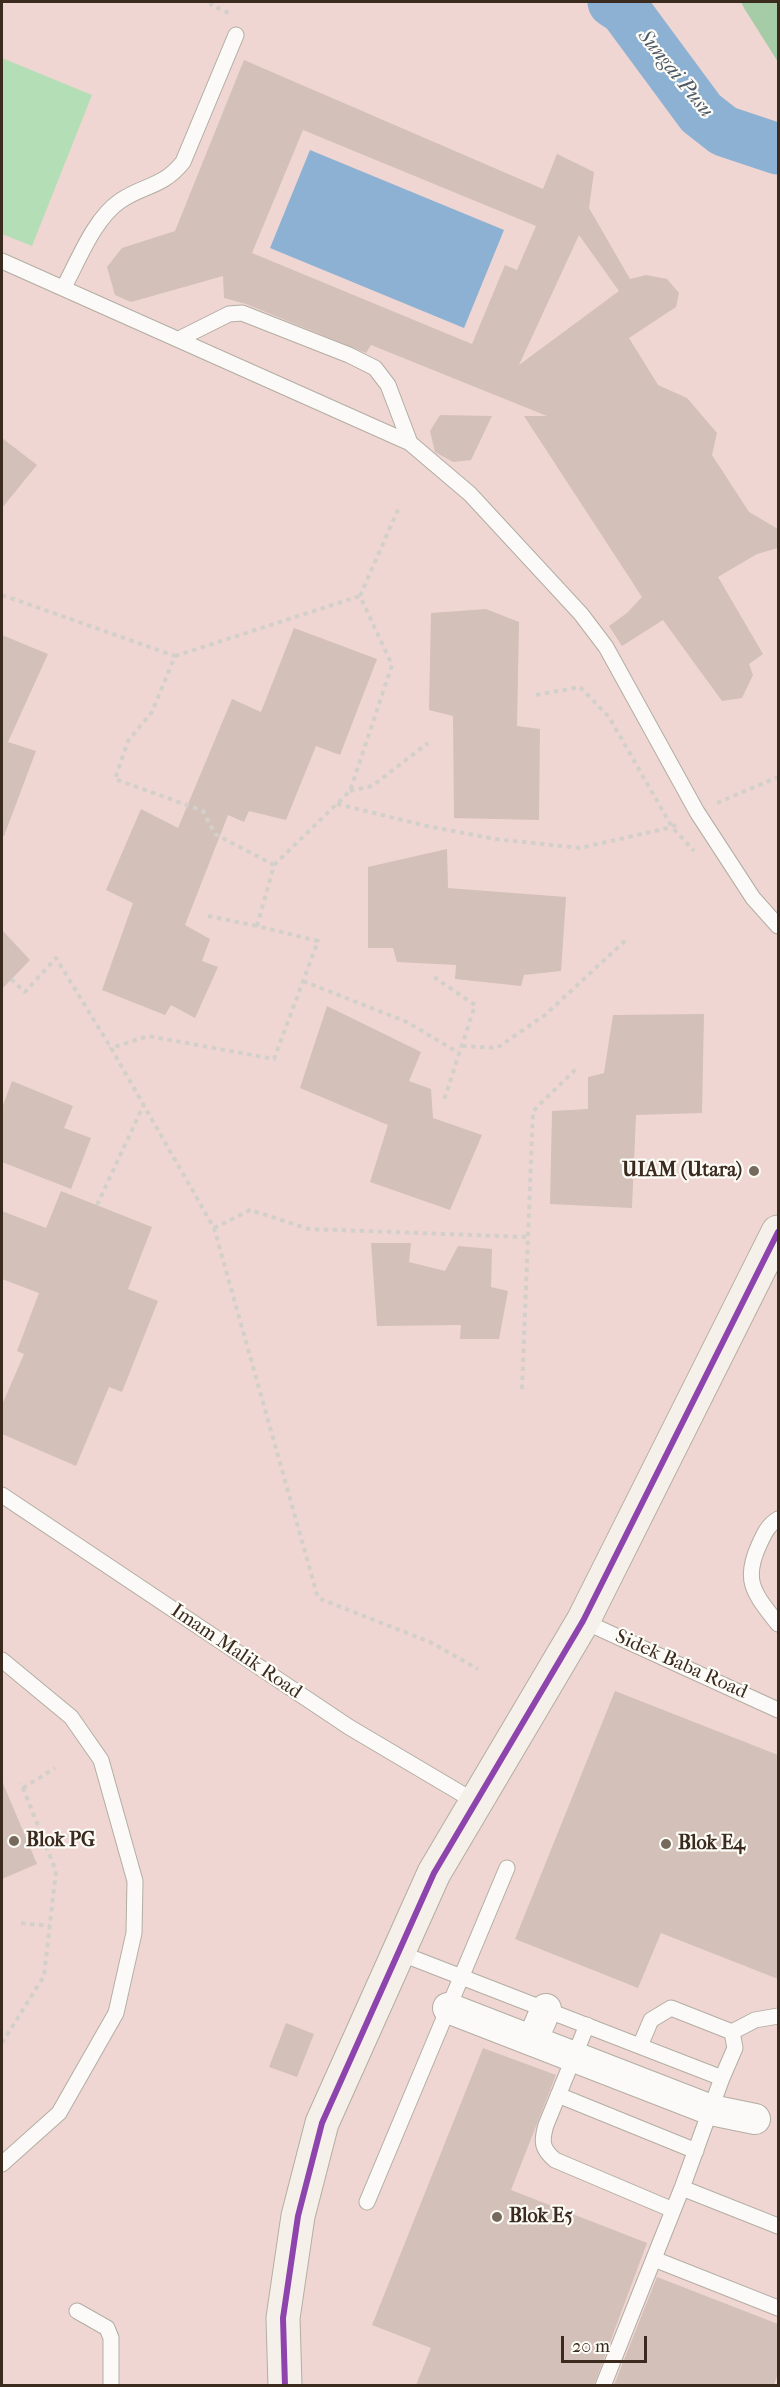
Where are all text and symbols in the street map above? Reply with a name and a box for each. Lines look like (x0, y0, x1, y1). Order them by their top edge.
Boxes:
water label: Sungai Pusu (632, 25, 718, 123)
place label: UIAM (Utara) (622, 1159, 742, 1183)
marker: UIAM (Utara) (747, 1164, 761, 1178)
street label: Imam Malik Road (166, 1599, 306, 1705)
street label: Sidek Baba Road (611, 1625, 751, 1705)
place label: Blok PG (26, 1829, 95, 1853)
place label: Blok E4 (678, 1832, 745, 1856)
marker: Blok PG (7, 1834, 21, 1848)
marker: Blok E4 (659, 1837, 673, 1851)
place label: Blok E5 (509, 2205, 573, 2229)
marker: Blok E5 (490, 2210, 504, 2224)
scale bar (564, 2324, 650, 2362)
text: 20 m (572, 2336, 610, 2357)

